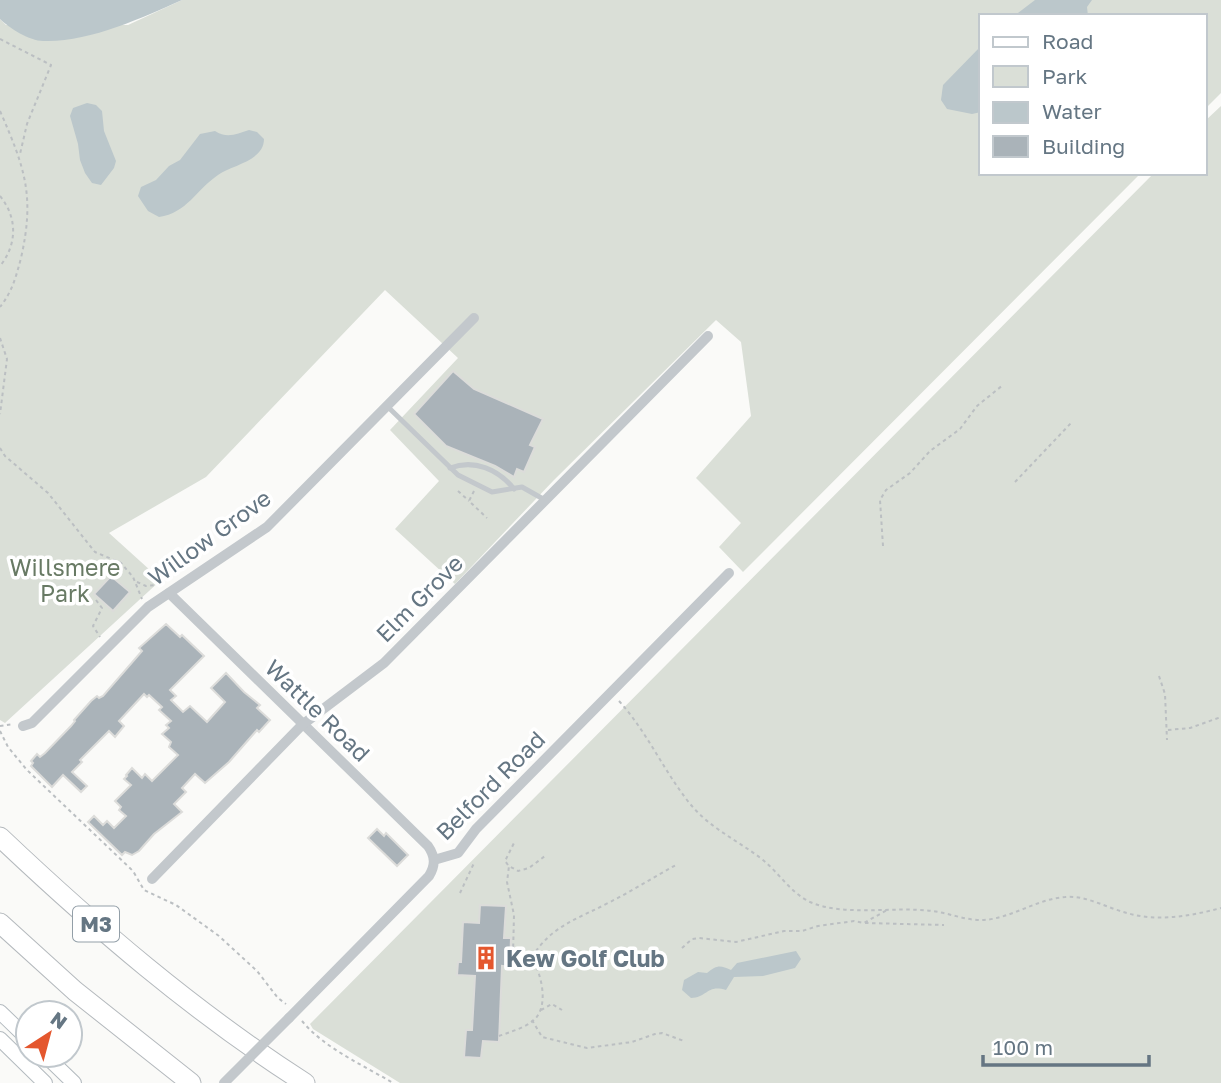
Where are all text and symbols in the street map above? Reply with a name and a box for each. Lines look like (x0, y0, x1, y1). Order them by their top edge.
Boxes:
legend (979, 14, 1207, 175)
text: Road (1042, 28, 1093, 54)
text: Park (1042, 63, 1088, 89)
text: Water (1042, 98, 1102, 124)
text: Building (1042, 133, 1125, 159)
street label: Willow Grove (142, 483, 276, 591)
street label: Elm Grove (370, 549, 468, 647)
park label: Willsmere Park (10, 553, 120, 607)
street label: Wattle Road (260, 653, 376, 767)
street label: Belford Road (430, 725, 550, 845)
road number: M3 (73, 906, 119, 942)
building icon: Kew Golf Club (472, 944, 500, 972)
place label: Kew Golf Club (506, 944, 665, 972)
north arrow (14, 999, 84, 1069)
text: N (47, 1006, 72, 1033)
scale bar (983, 1024, 1149, 1068)
text: 100 m (993, 1034, 1053, 1060)

